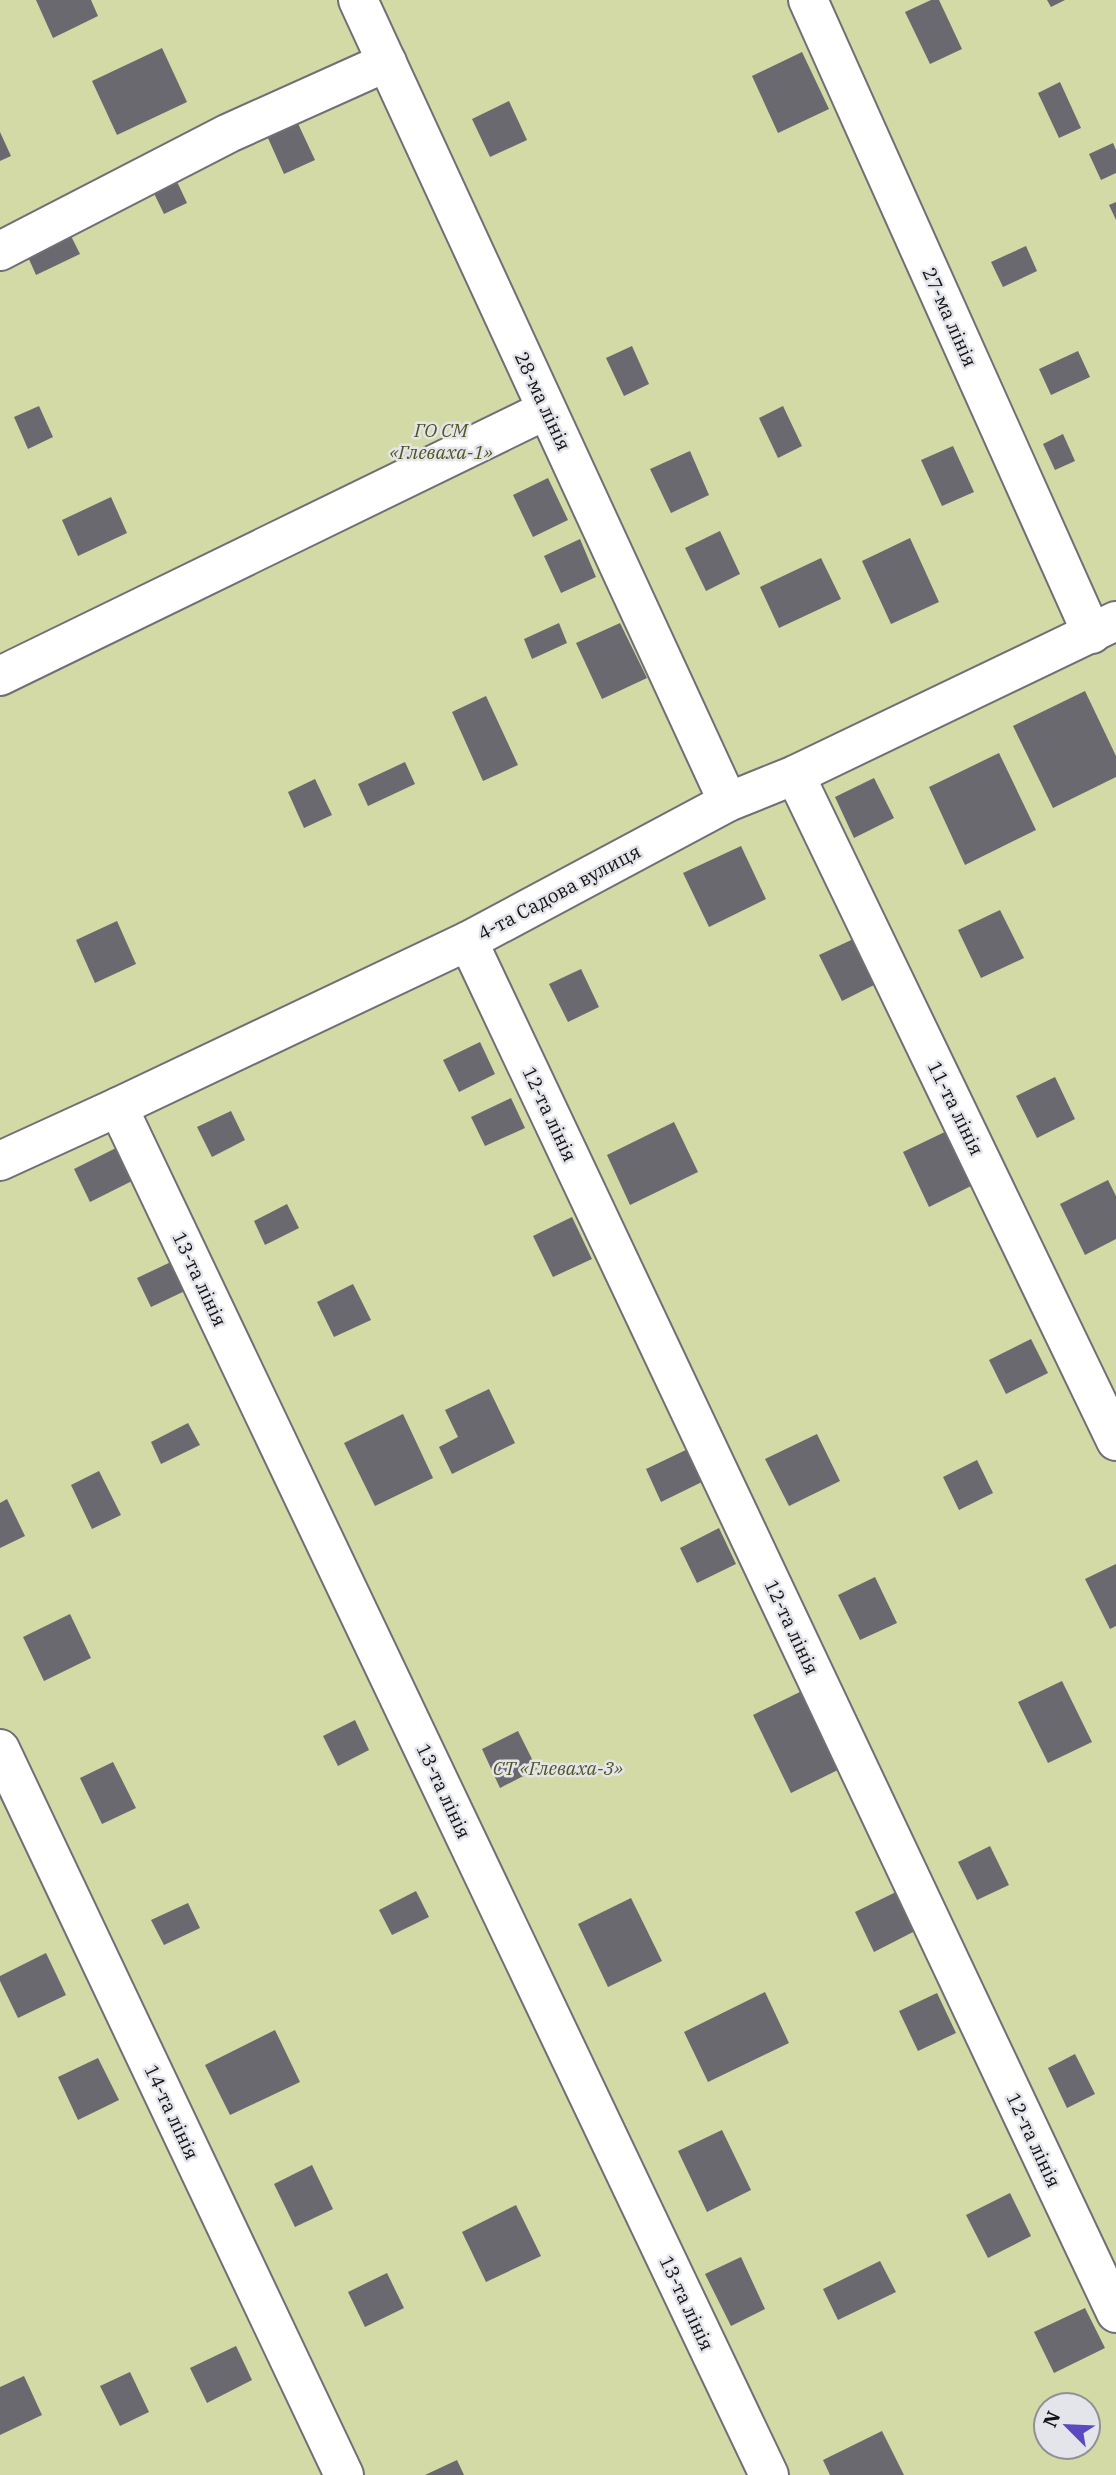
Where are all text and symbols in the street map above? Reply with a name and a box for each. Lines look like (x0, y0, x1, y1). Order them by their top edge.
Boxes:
street label: 27-ма лінія (917, 264, 983, 370)
street label: 28-ма лінія (510, 348, 576, 454)
park label: ГО СМ «Глеваха-1» (389, 418, 493, 464)
street label: 4-та Садова вулиця (473, 839, 645, 945)
street label: 11-та лінія (923, 1057, 989, 1159)
street label: 12-та лінія (518, 1063, 582, 1165)
street label: 13-та лінія (168, 1228, 232, 1330)
street label: 12-та лінія (760, 1576, 824, 1678)
street label: 13-та лінія (412, 1740, 476, 1842)
park label: СТ «Глеваха-3» (493, 1756, 623, 1780)
street label: 14-та лінія (140, 2061, 204, 2163)
street label: 12-та лінія (1002, 2089, 1066, 2191)
street label: 13-та лінія (655, 2252, 719, 2354)
north arrow (1032, 2391, 1102, 2461)
text: N (1037, 2407, 1065, 2431)

